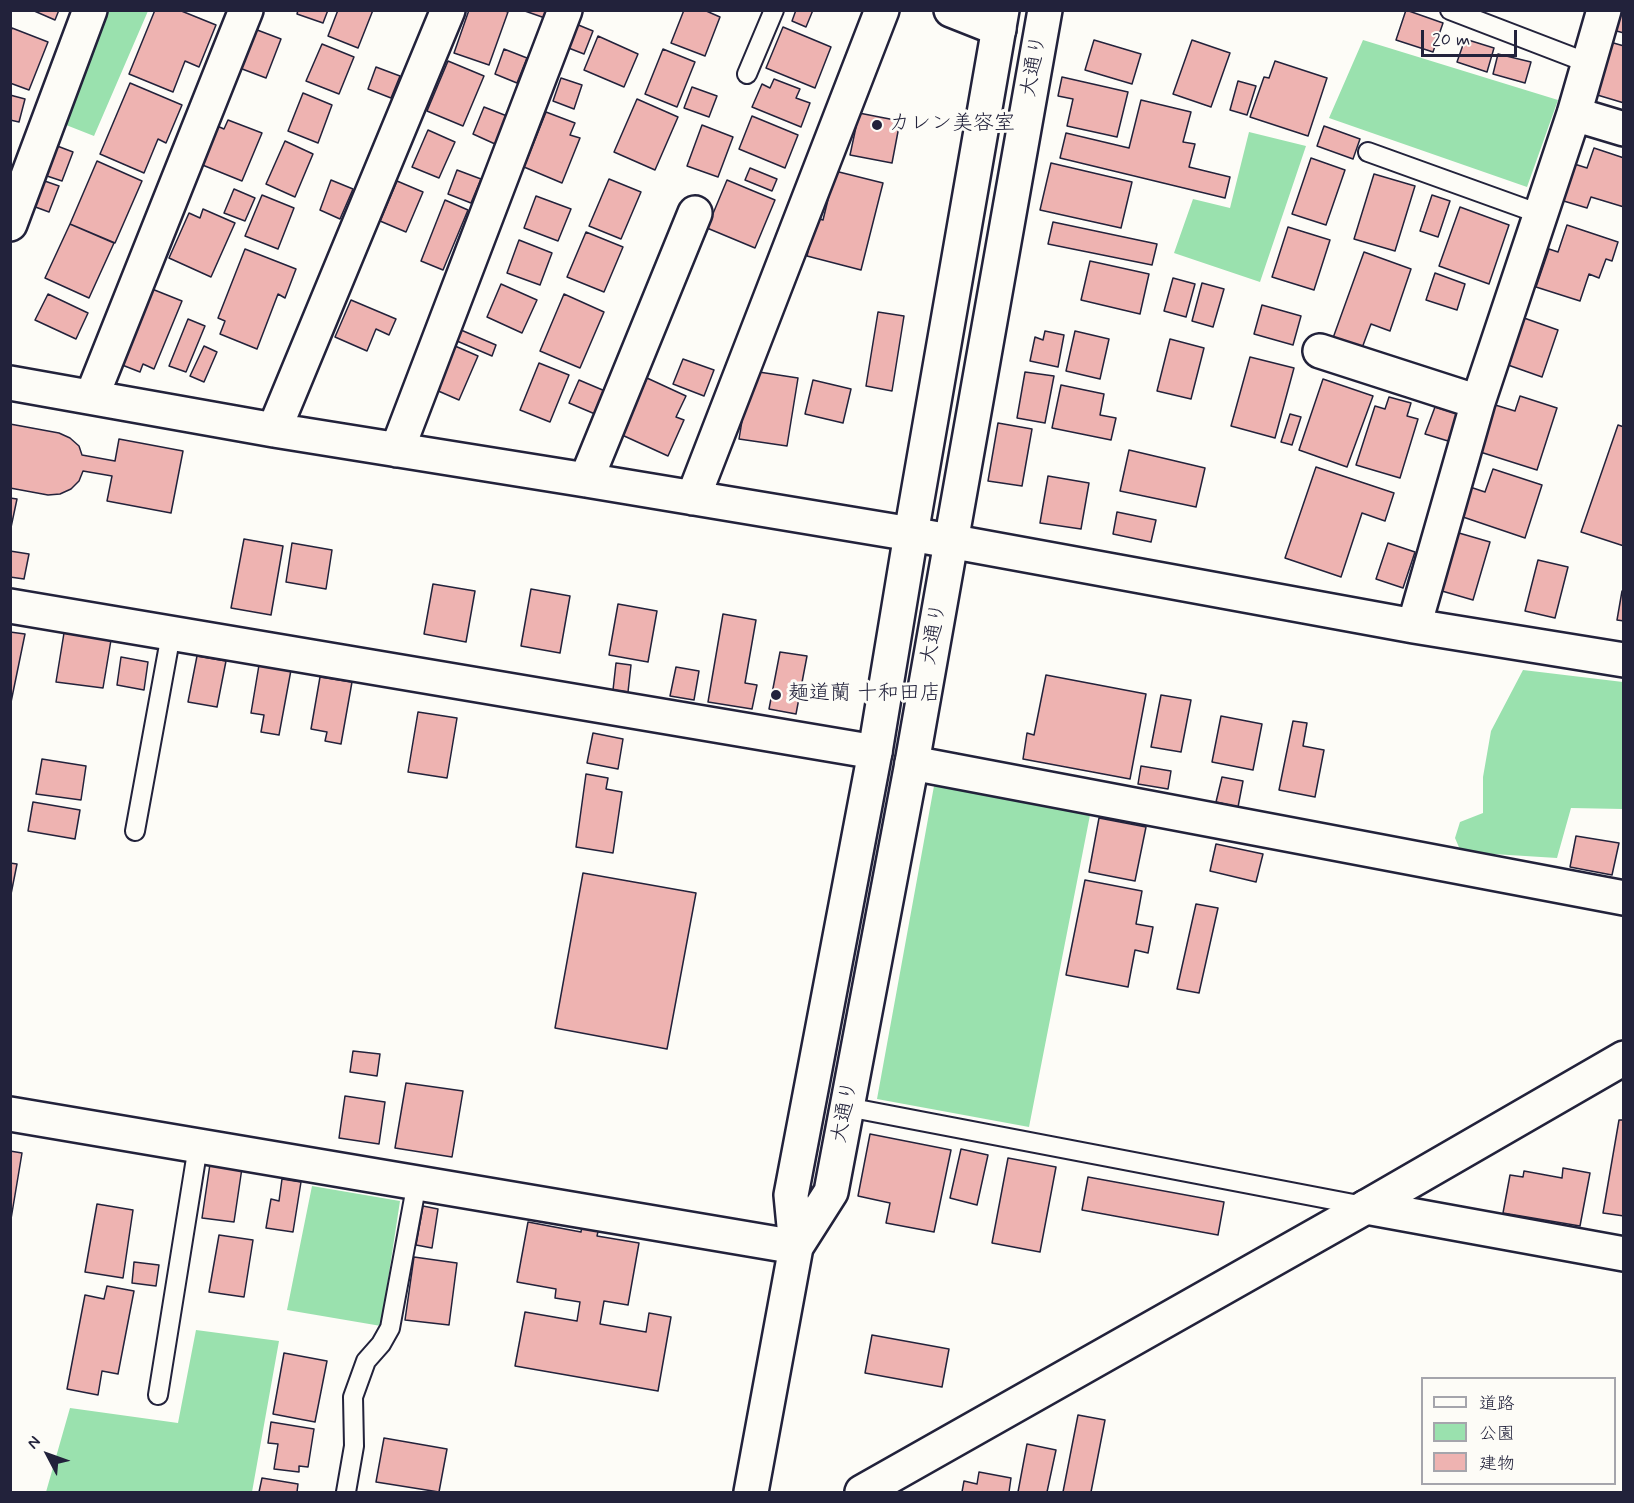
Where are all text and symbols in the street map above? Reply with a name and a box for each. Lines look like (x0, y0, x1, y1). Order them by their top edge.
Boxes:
scale bar (1424, 18, 1520, 56)
text: 20 m (1432, 28, 1470, 52)
street label: 大通り (1017, 33, 1053, 99)
place label: カレン美容室 (889, 112, 1015, 138)
marker: カレン美容室 (870, 118, 884, 132)
street label: 大通り (917, 601, 953, 667)
place label: 麺道蘭 十和田店 (788, 682, 941, 708)
marker: 麺道蘭 十和田店 (769, 688, 783, 702)
street label: 大通り (828, 1079, 864, 1145)
legend (1421, 1377, 1616, 1485)
text: 道路 (1479, 1392, 1515, 1416)
text: 公園 (1479, 1422, 1515, 1446)
north arrow (18, 1425, 78, 1485)
text: N (23, 1432, 45, 1454)
text: 建物 (1479, 1452, 1515, 1476)

